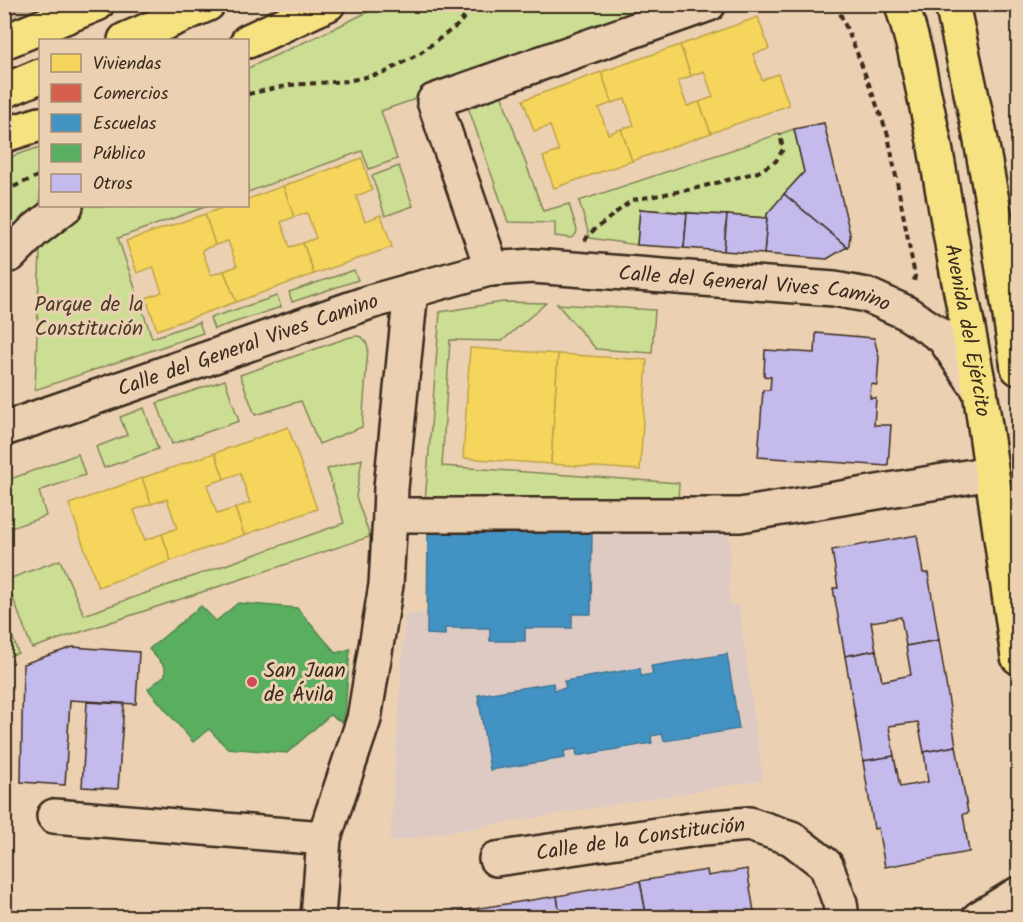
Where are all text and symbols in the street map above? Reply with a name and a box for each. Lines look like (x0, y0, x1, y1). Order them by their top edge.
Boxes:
legend (39, 39, 249, 207)
text: Viviendas (93, 50, 162, 79)
text: Comercios (93, 80, 169, 109)
text: Escuelas (93, 110, 157, 139)
text: Público (93, 140, 146, 169)
text: Otros (93, 170, 133, 199)
street label: Avenida del Ejército (934, 241, 998, 419)
street label: Calle del General Vives Camino (617, 258, 896, 322)
street label: Calle del General Vives Camino (113, 285, 382, 406)
park label: Parque de la Constitución (34, 289, 144, 346)
place label: San Juan de Ávila (264, 655, 346, 712)
marker: San Juan de Ávila (245, 675, 259, 689)
street label: Calle de la Constitución (534, 809, 747, 871)

